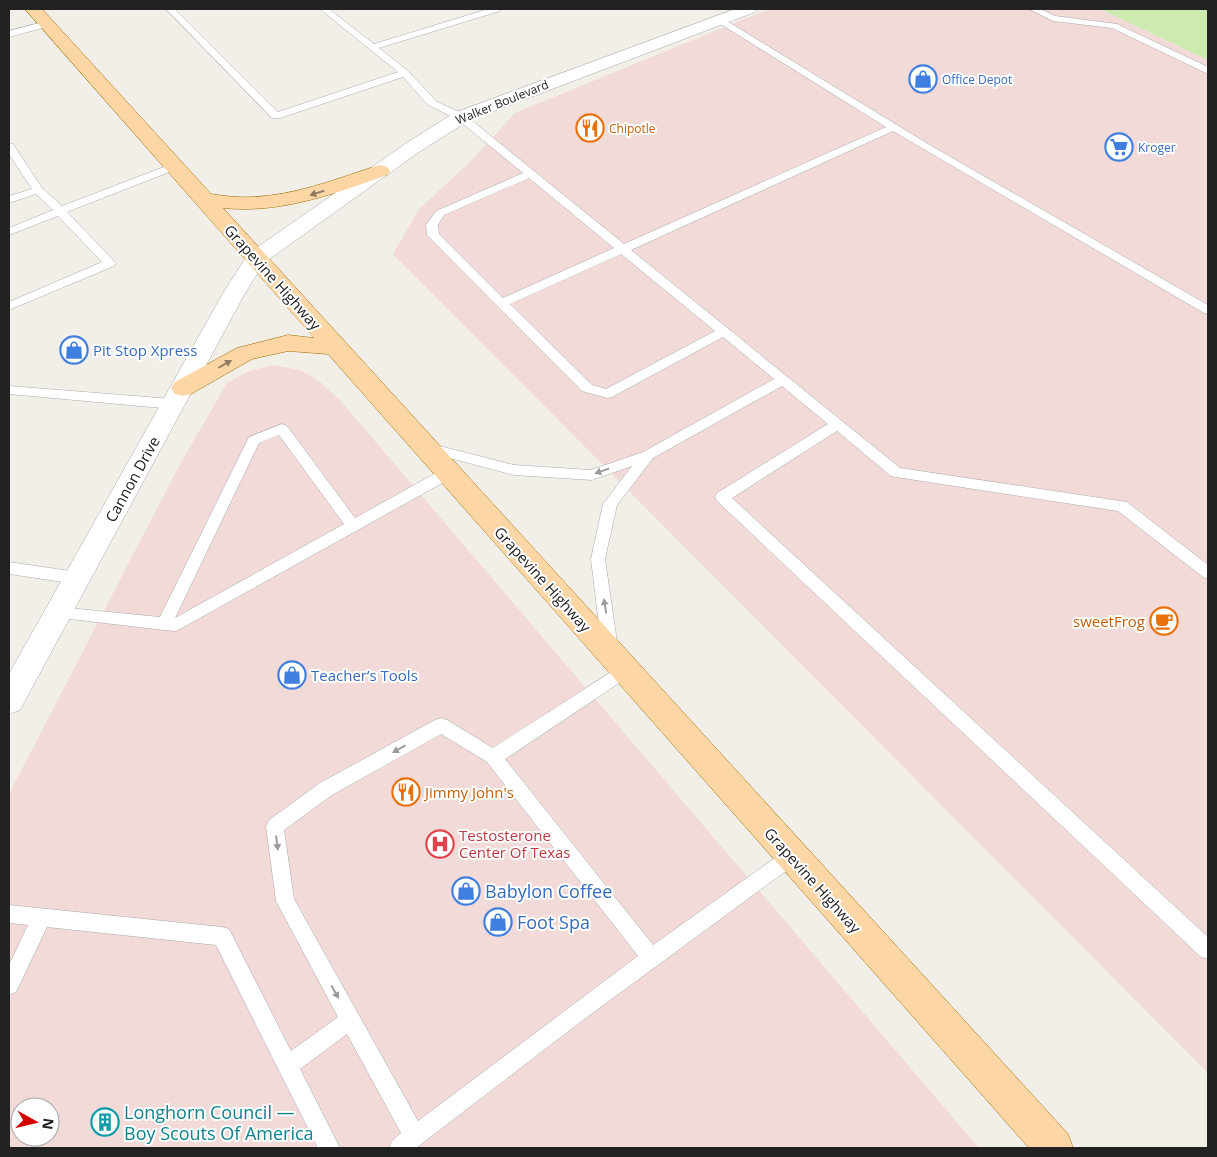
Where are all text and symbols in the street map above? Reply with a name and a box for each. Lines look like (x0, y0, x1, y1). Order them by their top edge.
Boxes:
shop icon: Office Depot (908, 64, 938, 94)
place label: Office Depot (942, 71, 1012, 88)
street label: Walker Boulevard (453, 76, 551, 128)
restaurant icon: Chipotle (575, 113, 605, 143)
place label: Chipotle (609, 120, 656, 137)
supermarket icon: Kroger (1104, 132, 1134, 162)
place label: Kroger (1138, 139, 1176, 156)
one-way arrow (309, 189, 324, 197)
street label: Grapevine Highway (220, 220, 326, 334)
shop icon: Pit Stop Xpress (59, 335, 89, 365)
place label: Pit Stop Xpress (93, 340, 197, 360)
one-way arrow (218, 359, 232, 368)
street label: Cannon Drive (100, 433, 164, 525)
one-way arrow (594, 468, 609, 476)
street label: Grapevine Highway (490, 522, 596, 636)
one-way arrow (601, 597, 609, 613)
cafe icon: sweetFrog (1149, 606, 1179, 636)
place label: sweetFrog (1073, 611, 1145, 631)
shop icon: Teacher’s Tools (277, 660, 307, 690)
place label: Teacher’s Tools (311, 665, 418, 685)
one-way arrow (391, 745, 406, 753)
restaurant icon: Jimmy John's (391, 777, 421, 807)
place label: Jimmy John's (423, 782, 514, 802)
street label: Grapevine Highway (760, 823, 866, 937)
place label: Testosterone Center Of Texas (459, 825, 571, 862)
hospital icon: Testosterone Center Of Texas (425, 829, 455, 859)
one-way arrow (274, 835, 282, 851)
shop icon: Babylon Coffee (451, 876, 481, 906)
place label: Babylon Coffee (485, 879, 612, 903)
shop icon: Foot Spa (483, 907, 513, 937)
place label: Foot Spa (517, 910, 590, 934)
one-way arrow (331, 985, 339, 999)
north arrow (10, 1097, 60, 1147)
place label: Longhorn Council — Boy Scouts Of America (124, 1100, 314, 1145)
building icon: Longhorn Council — Boy Scouts Of America (90, 1107, 120, 1137)
text: N (38, 1117, 59, 1131)

